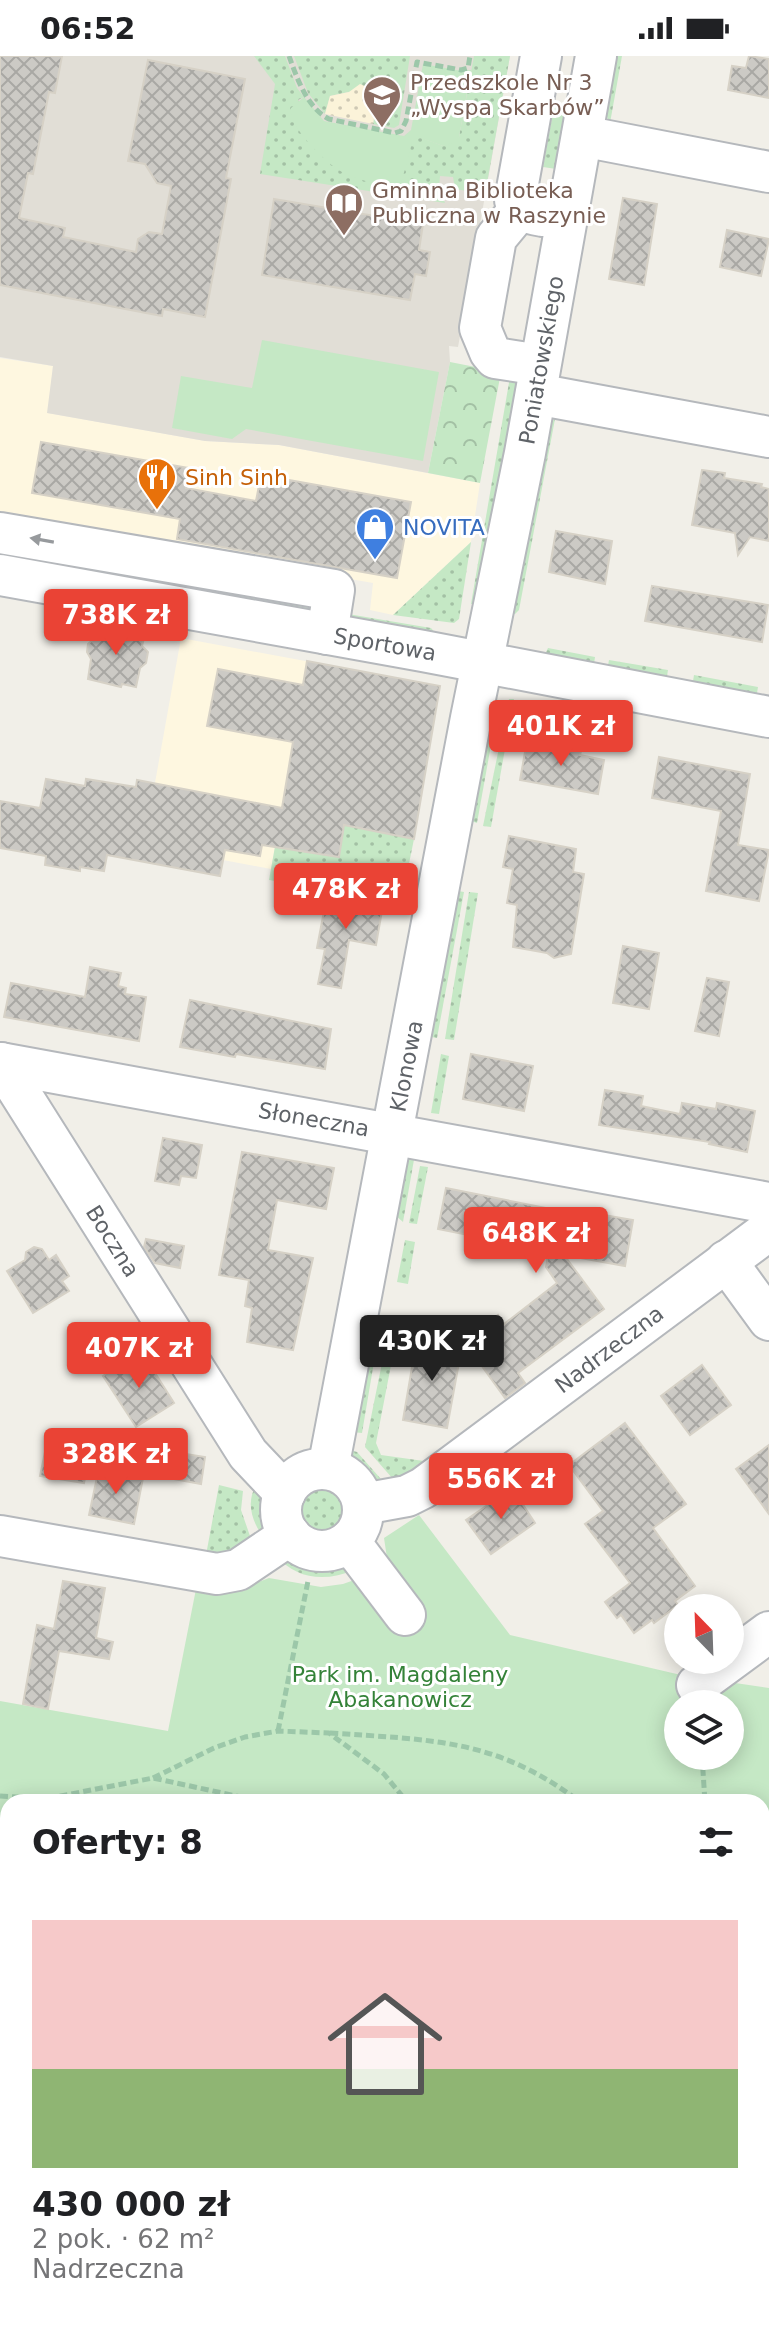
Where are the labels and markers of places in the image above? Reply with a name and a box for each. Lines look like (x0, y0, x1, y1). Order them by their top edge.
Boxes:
place label: Przedszkole Nr 3 „Wyspa Skarbów” (410, 70, 605, 120)
school or university icon: Przedszkole Nr 3 „Wyspa Skarbów” (361, 74, 403, 129)
place label: Gminna Biblioteka Publiczna w Raszynie (372, 178, 606, 228)
library icon: Gminna Biblioteka Publiczna w Raszynie (323, 182, 365, 237)
restaurant icon: Sinh Sinh (136, 456, 178, 511)
place label: Sinh Sinh (185, 465, 288, 490)
shop icon: NOVITA (354, 506, 396, 561)
place label: NOVITA (403, 515, 485, 540)
pin: 738K zł (42, 589, 190, 657)
pin: 401K zł (487, 700, 635, 768)
pin: 478K zł (272, 863, 420, 931)
pin: 648K zł (462, 1207, 610, 1275)
pin: 430K zł (358, 1315, 506, 1383)
pin: 407K zł (65, 1322, 213, 1390)
pin: 328K zł (42, 1428, 190, 1496)
pin: 556K zł (427, 1453, 575, 1521)

